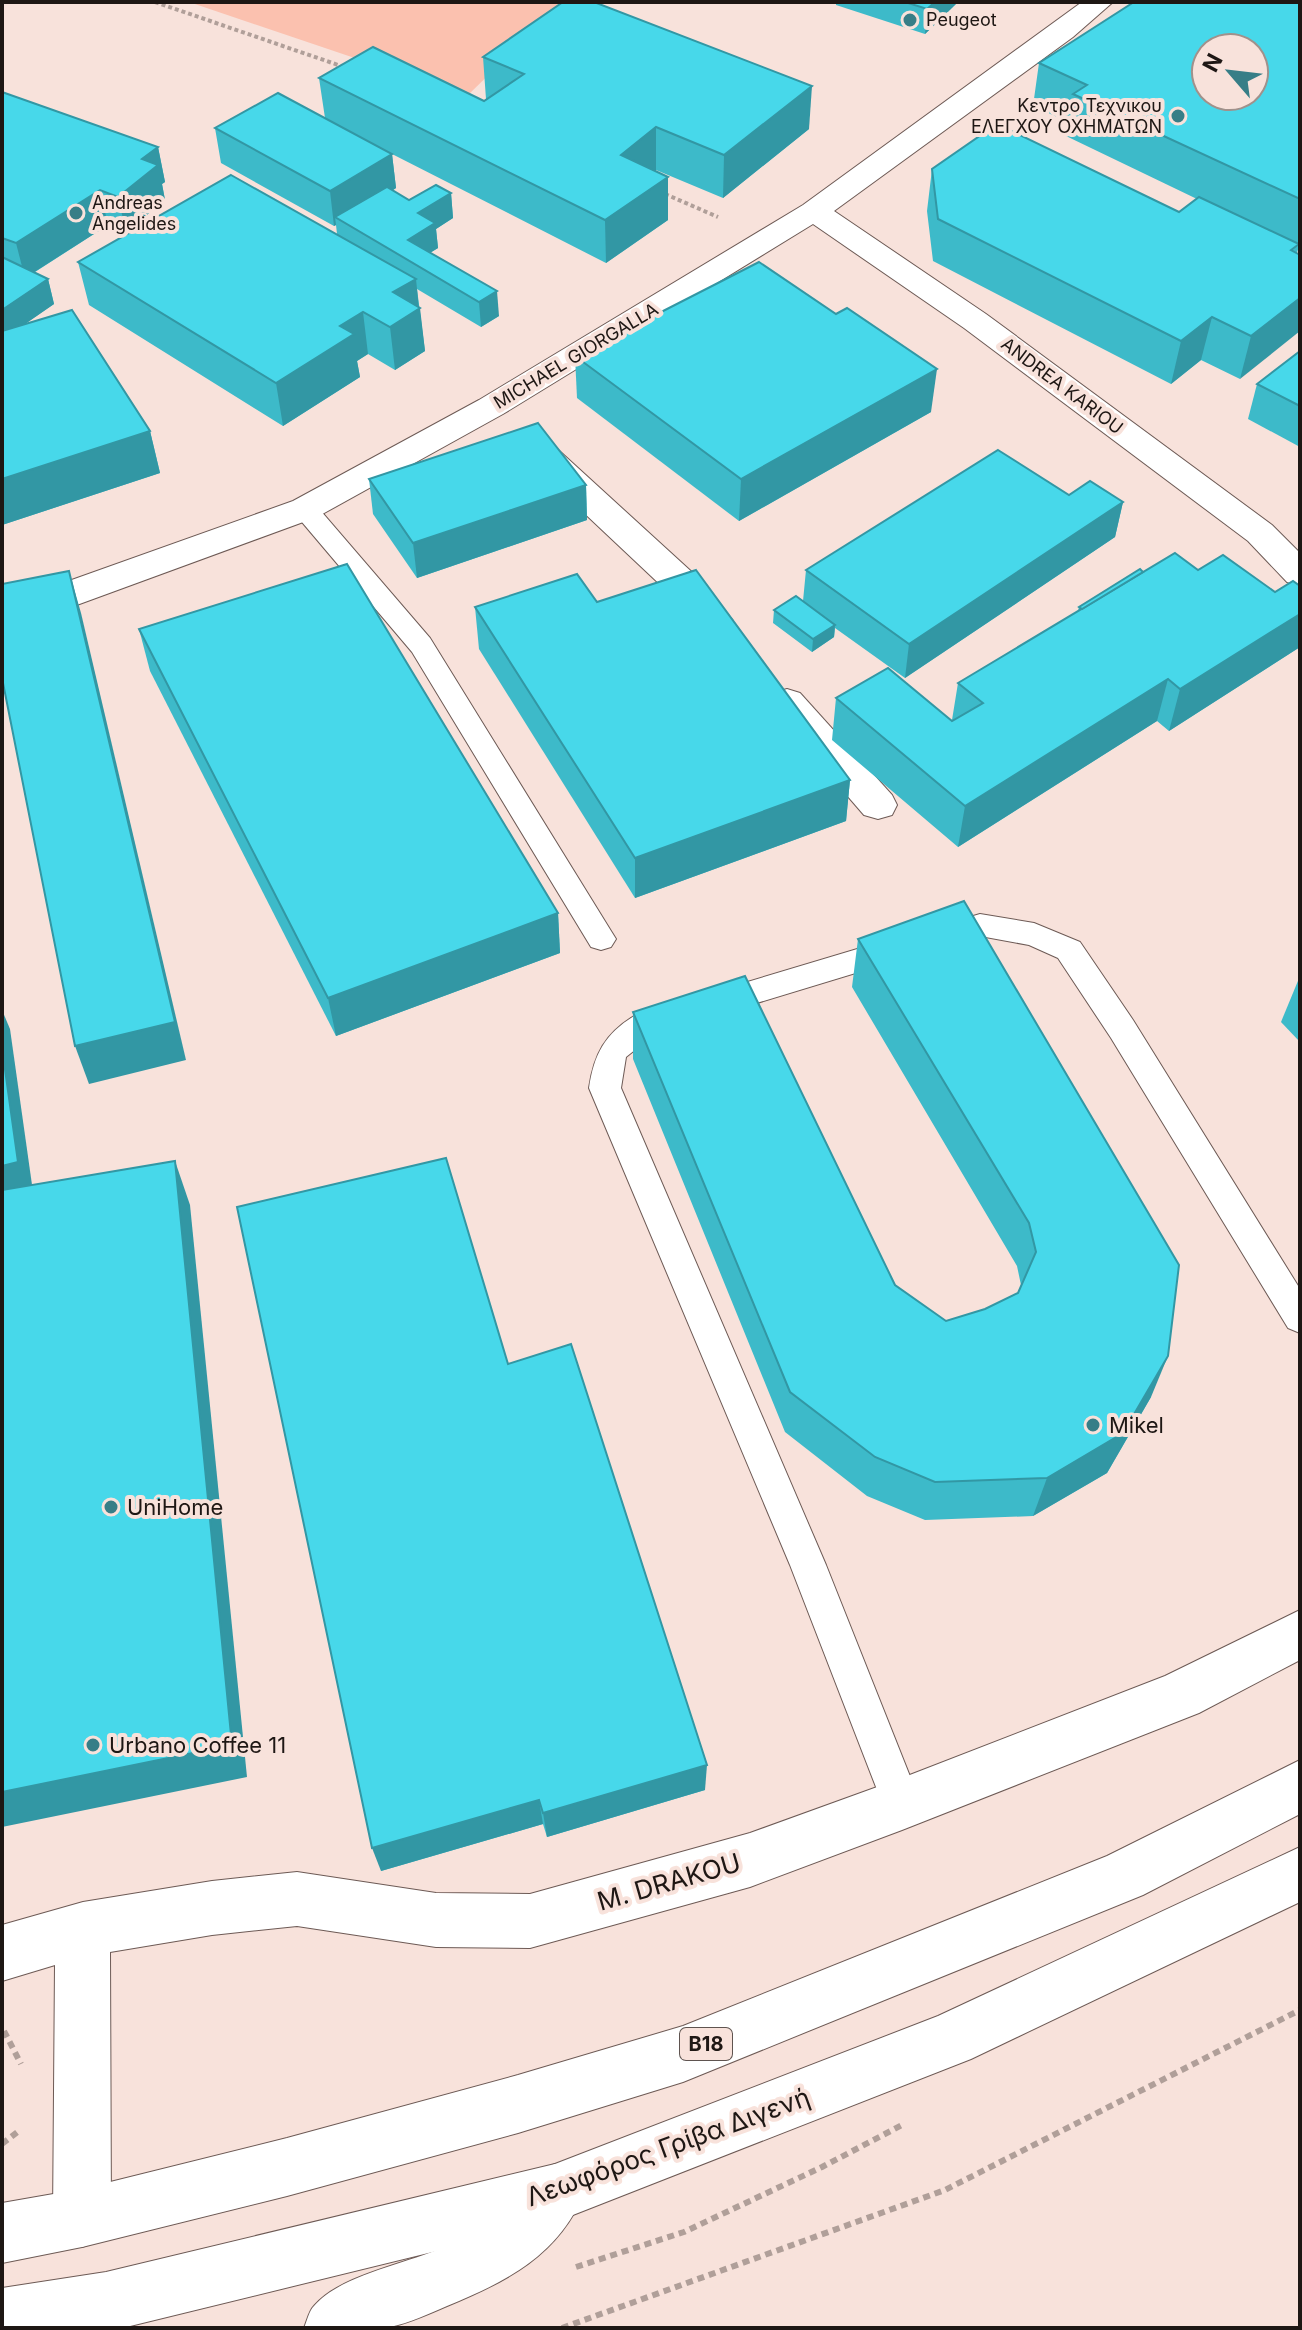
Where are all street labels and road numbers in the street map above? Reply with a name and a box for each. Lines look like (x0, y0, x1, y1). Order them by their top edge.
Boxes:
street label: MICHAEL GIORGALLA (490, 298, 662, 413)
street label: ANDREA KARIOU (997, 333, 1127, 438)
street label: M. DRAKOU (594, 1846, 744, 1917)
road number: B18 (680, 2028, 732, 2060)
street label: Λεωφόρος Γρίβα Διγενή (522, 2081, 814, 2212)

